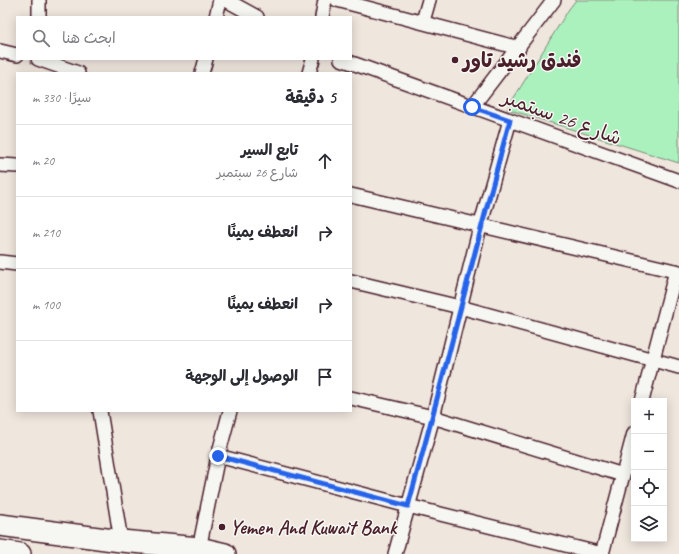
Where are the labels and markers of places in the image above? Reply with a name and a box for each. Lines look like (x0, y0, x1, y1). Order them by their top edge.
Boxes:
place label: فندق رشيد تاور (461, 48, 581, 73)
marker: فندق رشيد تاور (450, 55, 460, 65)
place label: Yemen And Kuwait Bank (230, 515, 398, 540)
marker: Yemen And Kuwait Bank (217, 522, 227, 532)

